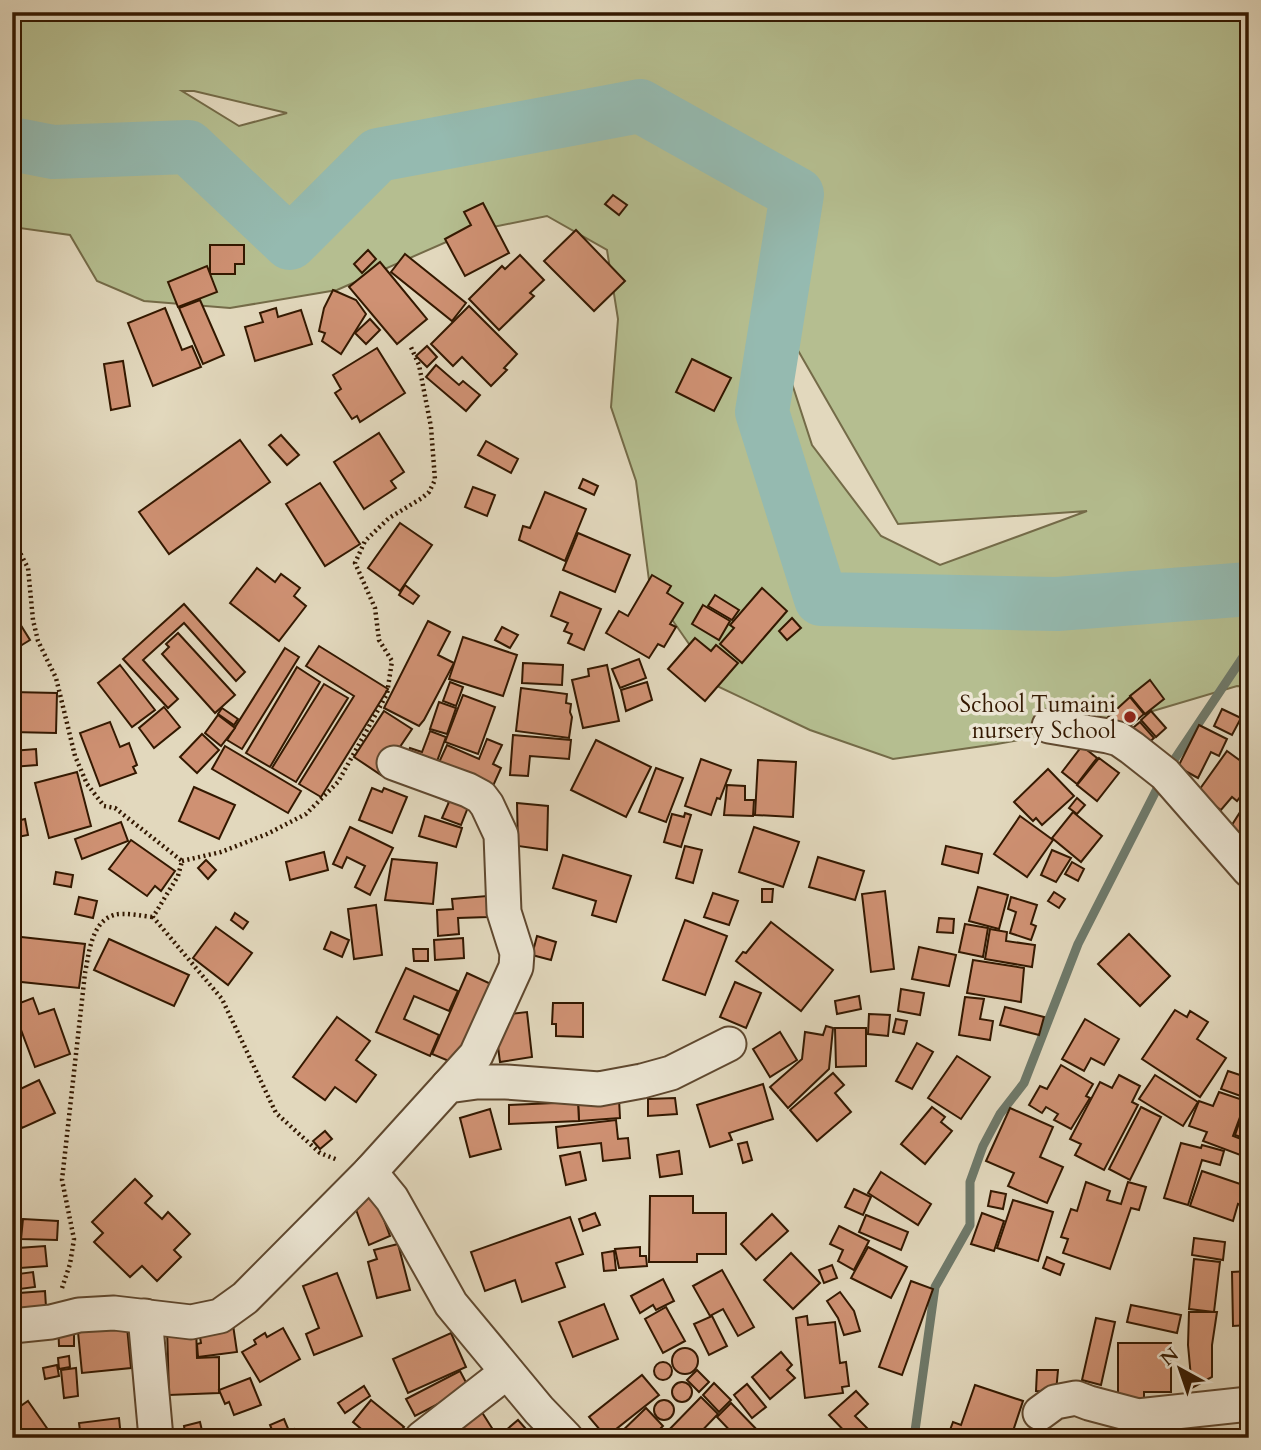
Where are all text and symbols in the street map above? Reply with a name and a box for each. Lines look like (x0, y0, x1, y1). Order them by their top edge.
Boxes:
place label: School Tumaini nursery School (960, 689, 1116, 746)
marker: School Tumaini nursery School (1122, 709, 1138, 725)
north arrow (1146, 1334, 1216, 1404)
text: N (1155, 1341, 1185, 1372)

